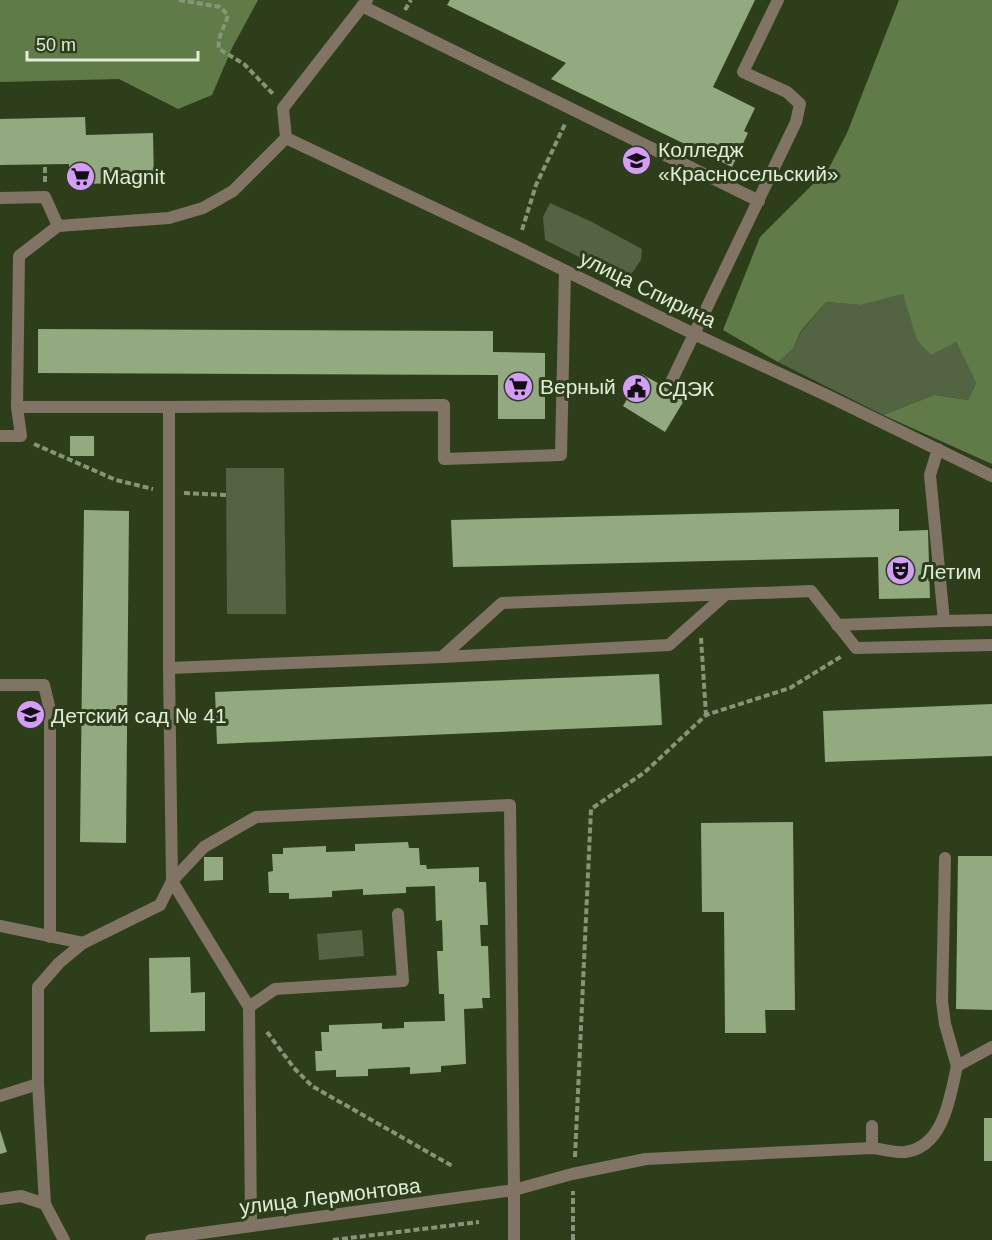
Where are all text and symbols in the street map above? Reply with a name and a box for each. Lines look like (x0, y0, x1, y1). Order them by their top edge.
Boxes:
scale bar (27, 24, 198, 62)
text: 50 m (36, 35, 76, 55)
place label: Колледж «Красносельский» (658, 138, 839, 185)
school or university icon: Колледж «Красносельский» (621, 145, 653, 177)
supermarket icon: Magnit (65, 160, 97, 192)
place label: Magnit (102, 165, 165, 188)
street label: улица Спирина (576, 246, 720, 332)
supermarket icon: Верный (503, 370, 535, 402)
public building icon: СДЭК (621, 372, 653, 404)
place label: Верный (540, 375, 616, 398)
place label: СДЭК (658, 377, 715, 400)
theatre icon: Летим (884, 555, 916, 587)
place label: Летим (921, 560, 982, 583)
school or university icon: Детский сад № 41 (14, 699, 46, 731)
place label: Детский сад № 41 (51, 704, 227, 727)
street label: улица Лермонтова (238, 1173, 422, 1219)

